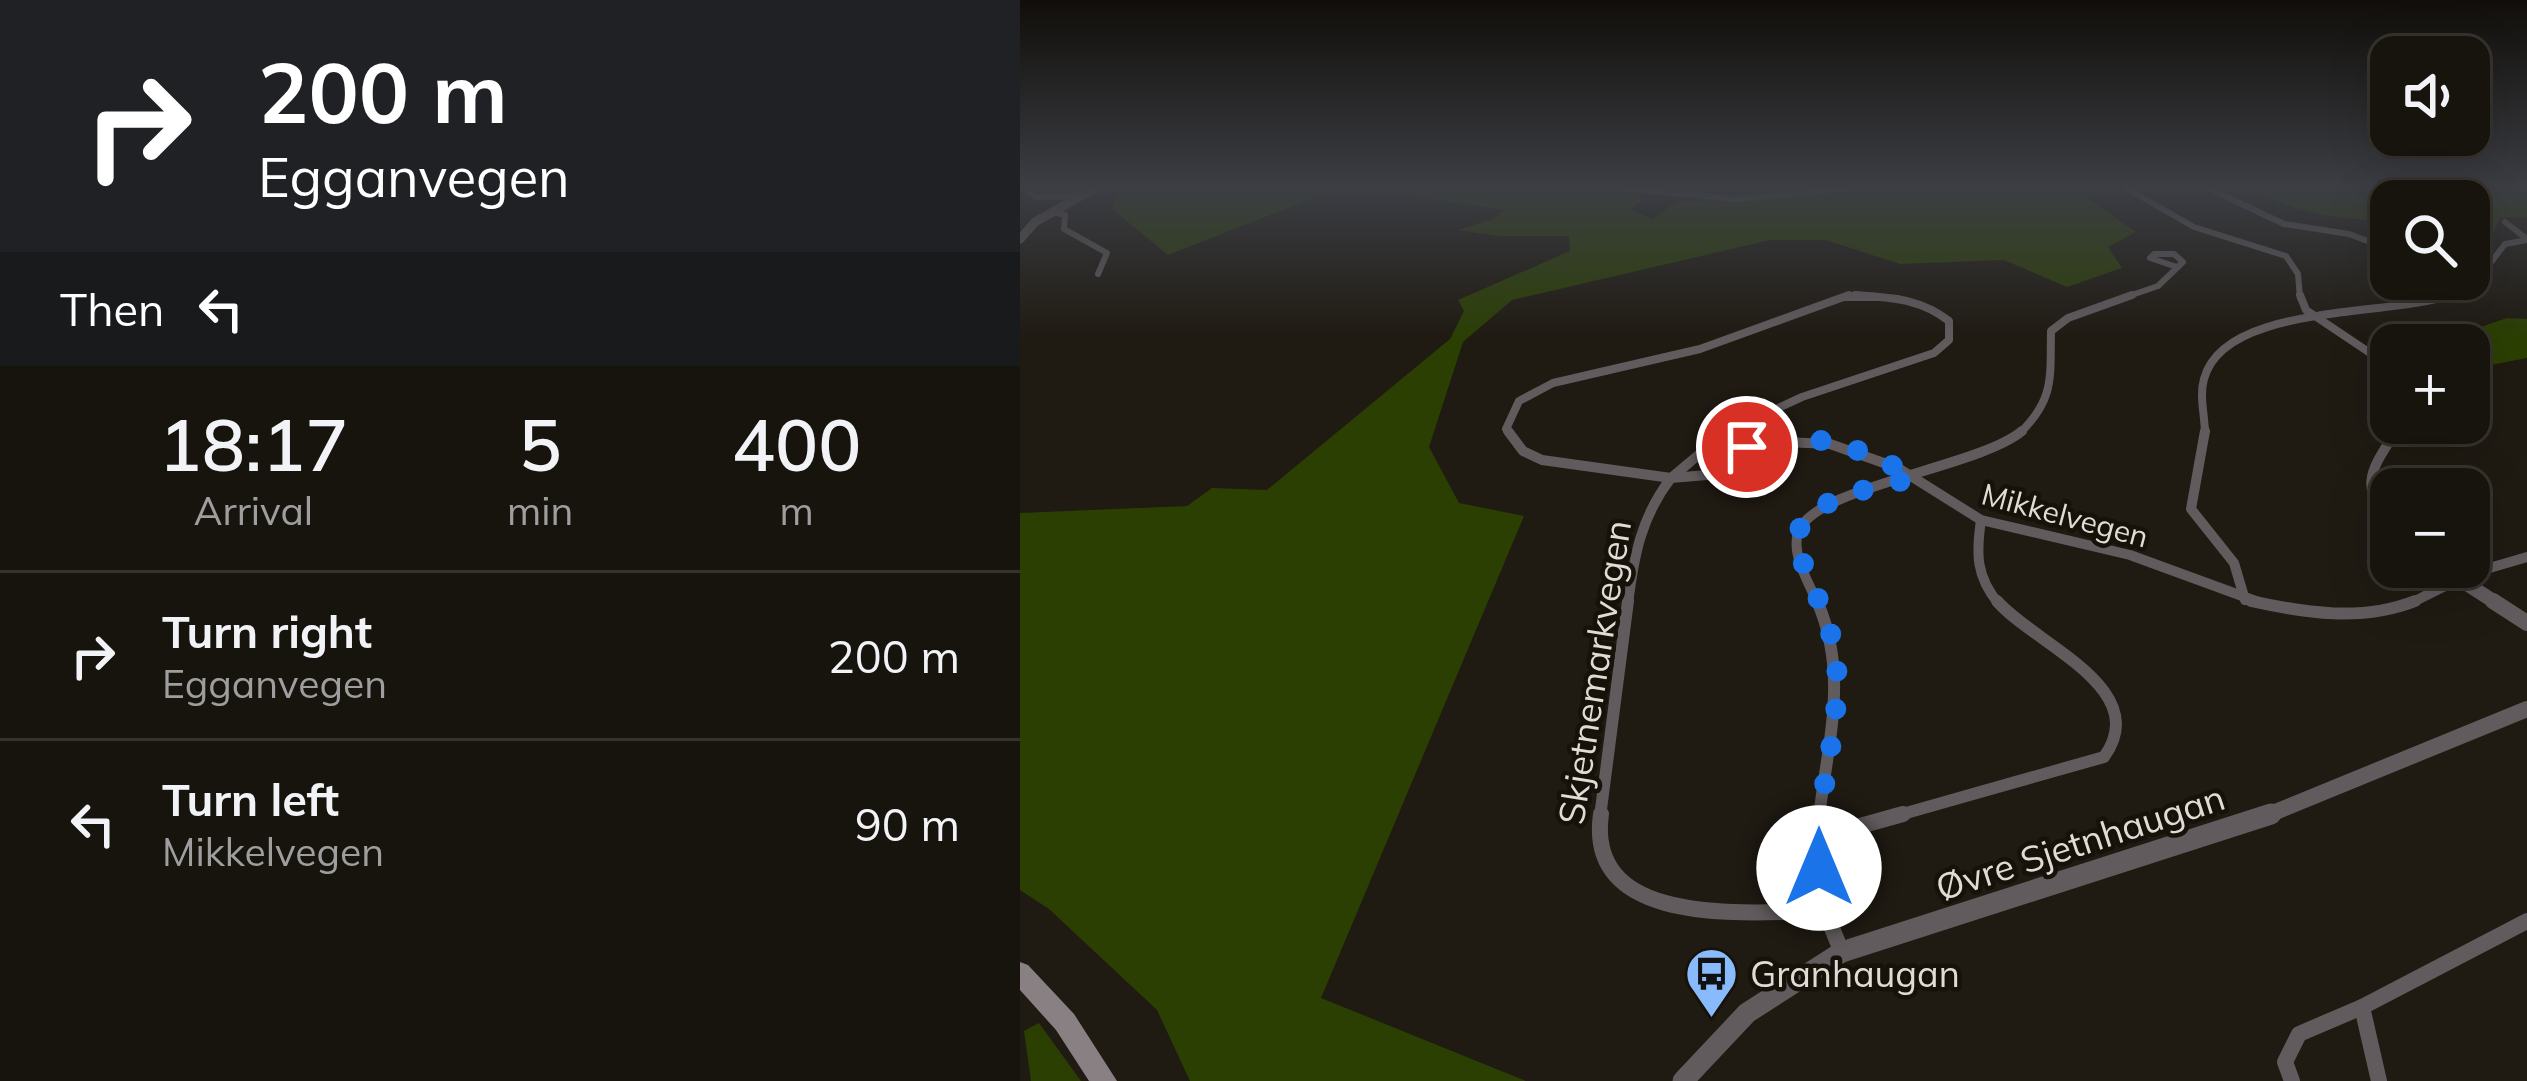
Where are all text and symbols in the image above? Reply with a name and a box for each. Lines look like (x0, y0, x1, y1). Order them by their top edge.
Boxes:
map controls (2370, 36, 2490, 588)
button: sound (2370, 36, 2490, 156)
text: 200 m (258, 39, 508, 144)
icon: right (60, 48, 216, 204)
text: Egganvegen (258, 143, 570, 211)
button: search (2370, 180, 2490, 300)
icon: left (188, 276, 254, 342)
text: Then (60, 281, 164, 337)
button: + (2370, 324, 2490, 444)
pin (1696, 396, 1798, 498)
text: 18:17 (159, 399, 348, 489)
text: 5 (519, 399, 562, 489)
text: 400 (732, 399, 861, 489)
icon: arrive (1714, 414, 1780, 480)
button: − (2370, 468, 2490, 588)
street label: Mikkelvegen (1978, 475, 2152, 555)
text: Arrival (194, 486, 313, 535)
text: min (507, 486, 573, 535)
text: m (780, 486, 814, 535)
street label: Skjetnemarkvegen (1548, 517, 1640, 827)
text: Turn right (162, 603, 372, 659)
icon: right (60, 623, 126, 689)
text: 200 m (828, 628, 960, 684)
text: Egganvegen (162, 659, 387, 708)
text: Turn left (162, 771, 339, 827)
street label: Øvre Sjetnhaugan (1930, 774, 2230, 910)
icon: left (60, 791, 126, 857)
text: 90 m (855, 796, 960, 852)
position arrow (1756, 805, 1882, 931)
text: Mikkelvegen (162, 827, 384, 876)
bus stop icon: Granhaugan (1683, 945, 1739, 1019)
place label: Granhaugan (1750, 951, 1960, 996)

